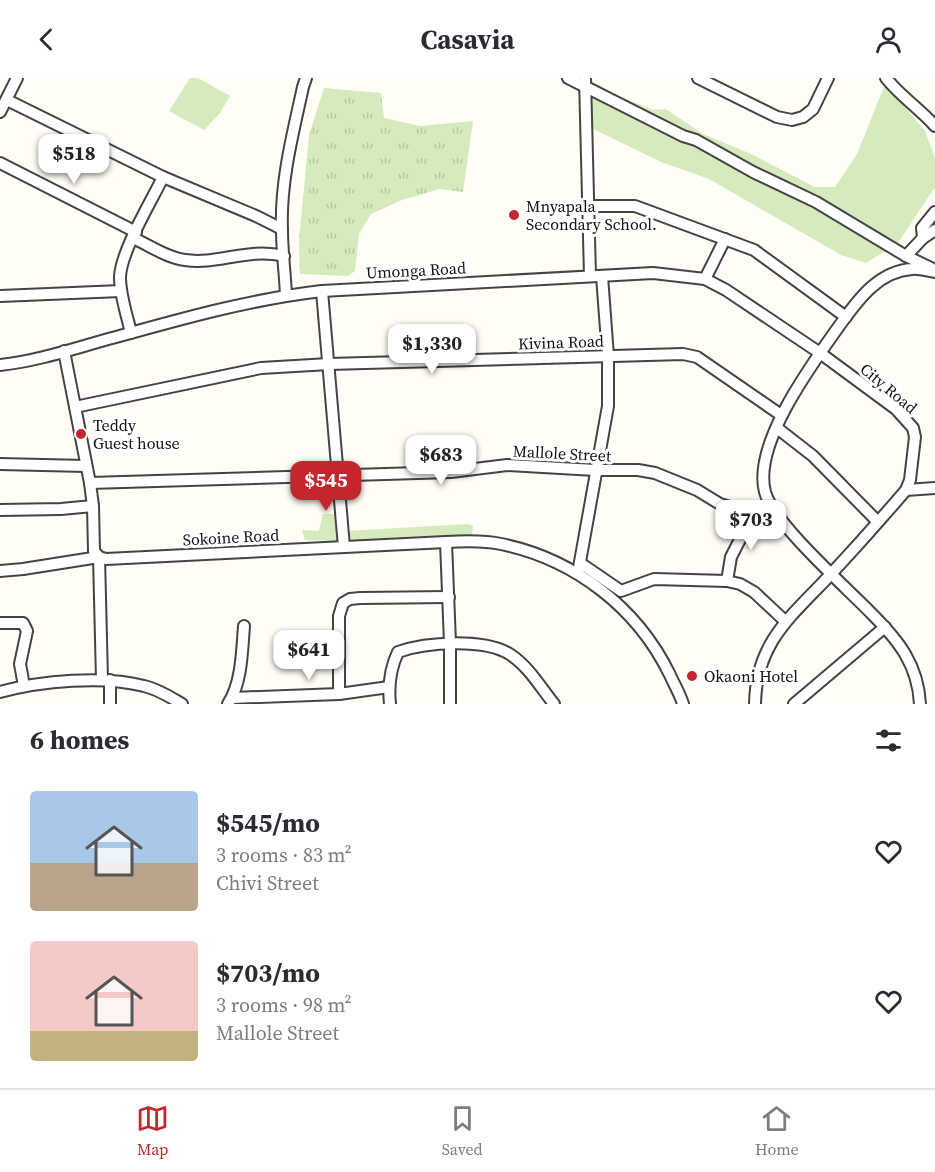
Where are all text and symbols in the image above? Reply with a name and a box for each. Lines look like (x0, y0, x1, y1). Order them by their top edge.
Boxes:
text: Casavia (420, 21, 515, 58)
icon: back (30, 23, 63, 56)
icon: person (872, 23, 905, 56)
pin: $518 (38, 134, 110, 185)
text: $518 (52, 139, 96, 167)
place label: Mnyapala Secondary School. (526, 195, 657, 235)
marker: Mnyapala Secondary School. (507, 208, 521, 222)
street label: Umonga Road (365, 256, 467, 284)
pin: $1,330 (383, 324, 481, 375)
text: $1,330 (402, 329, 462, 357)
street label: Kivina Road (518, 330, 604, 354)
street label: City Road (856, 358, 922, 418)
place label: Teddy Guest house (93, 414, 180, 454)
marker: Teddy Guest house (74, 427, 88, 441)
pin: $683 (405, 435, 477, 486)
street label: Mallole Street (512, 439, 613, 467)
text: $683 (419, 440, 463, 468)
pin: $545 (290, 461, 362, 512)
text: $545 (304, 466, 348, 494)
pin: $703 (715, 500, 787, 551)
text: $703 (729, 505, 773, 533)
street label: Sokoine Road (182, 523, 280, 551)
pin: $641 (273, 630, 345, 681)
text: $641 (287, 635, 331, 663)
place label: Okaoni Hotel (704, 665, 798, 687)
marker: Okaoni Hotel (685, 669, 699, 683)
text: 6 homes (30, 722, 129, 758)
icon: filters (872, 724, 905, 757)
text: $545/mo (216, 805, 320, 841)
icon: home (78, 815, 150, 887)
icon: heart (872, 835, 905, 868)
text: 3 rooms · 83 m² (216, 841, 352, 869)
text: Chivi Street (216, 869, 319, 897)
text: $703/mo (216, 955, 320, 991)
icon: home (78, 965, 150, 1037)
icon: heart (872, 985, 905, 1018)
text: 3 rooms · 98 m² (216, 991, 352, 1019)
text: Mallole Street (216, 1019, 339, 1047)
tab: Map (136, 1102, 169, 1160)
tab: Saved (442, 1102, 483, 1160)
tab: Home (755, 1102, 799, 1160)

